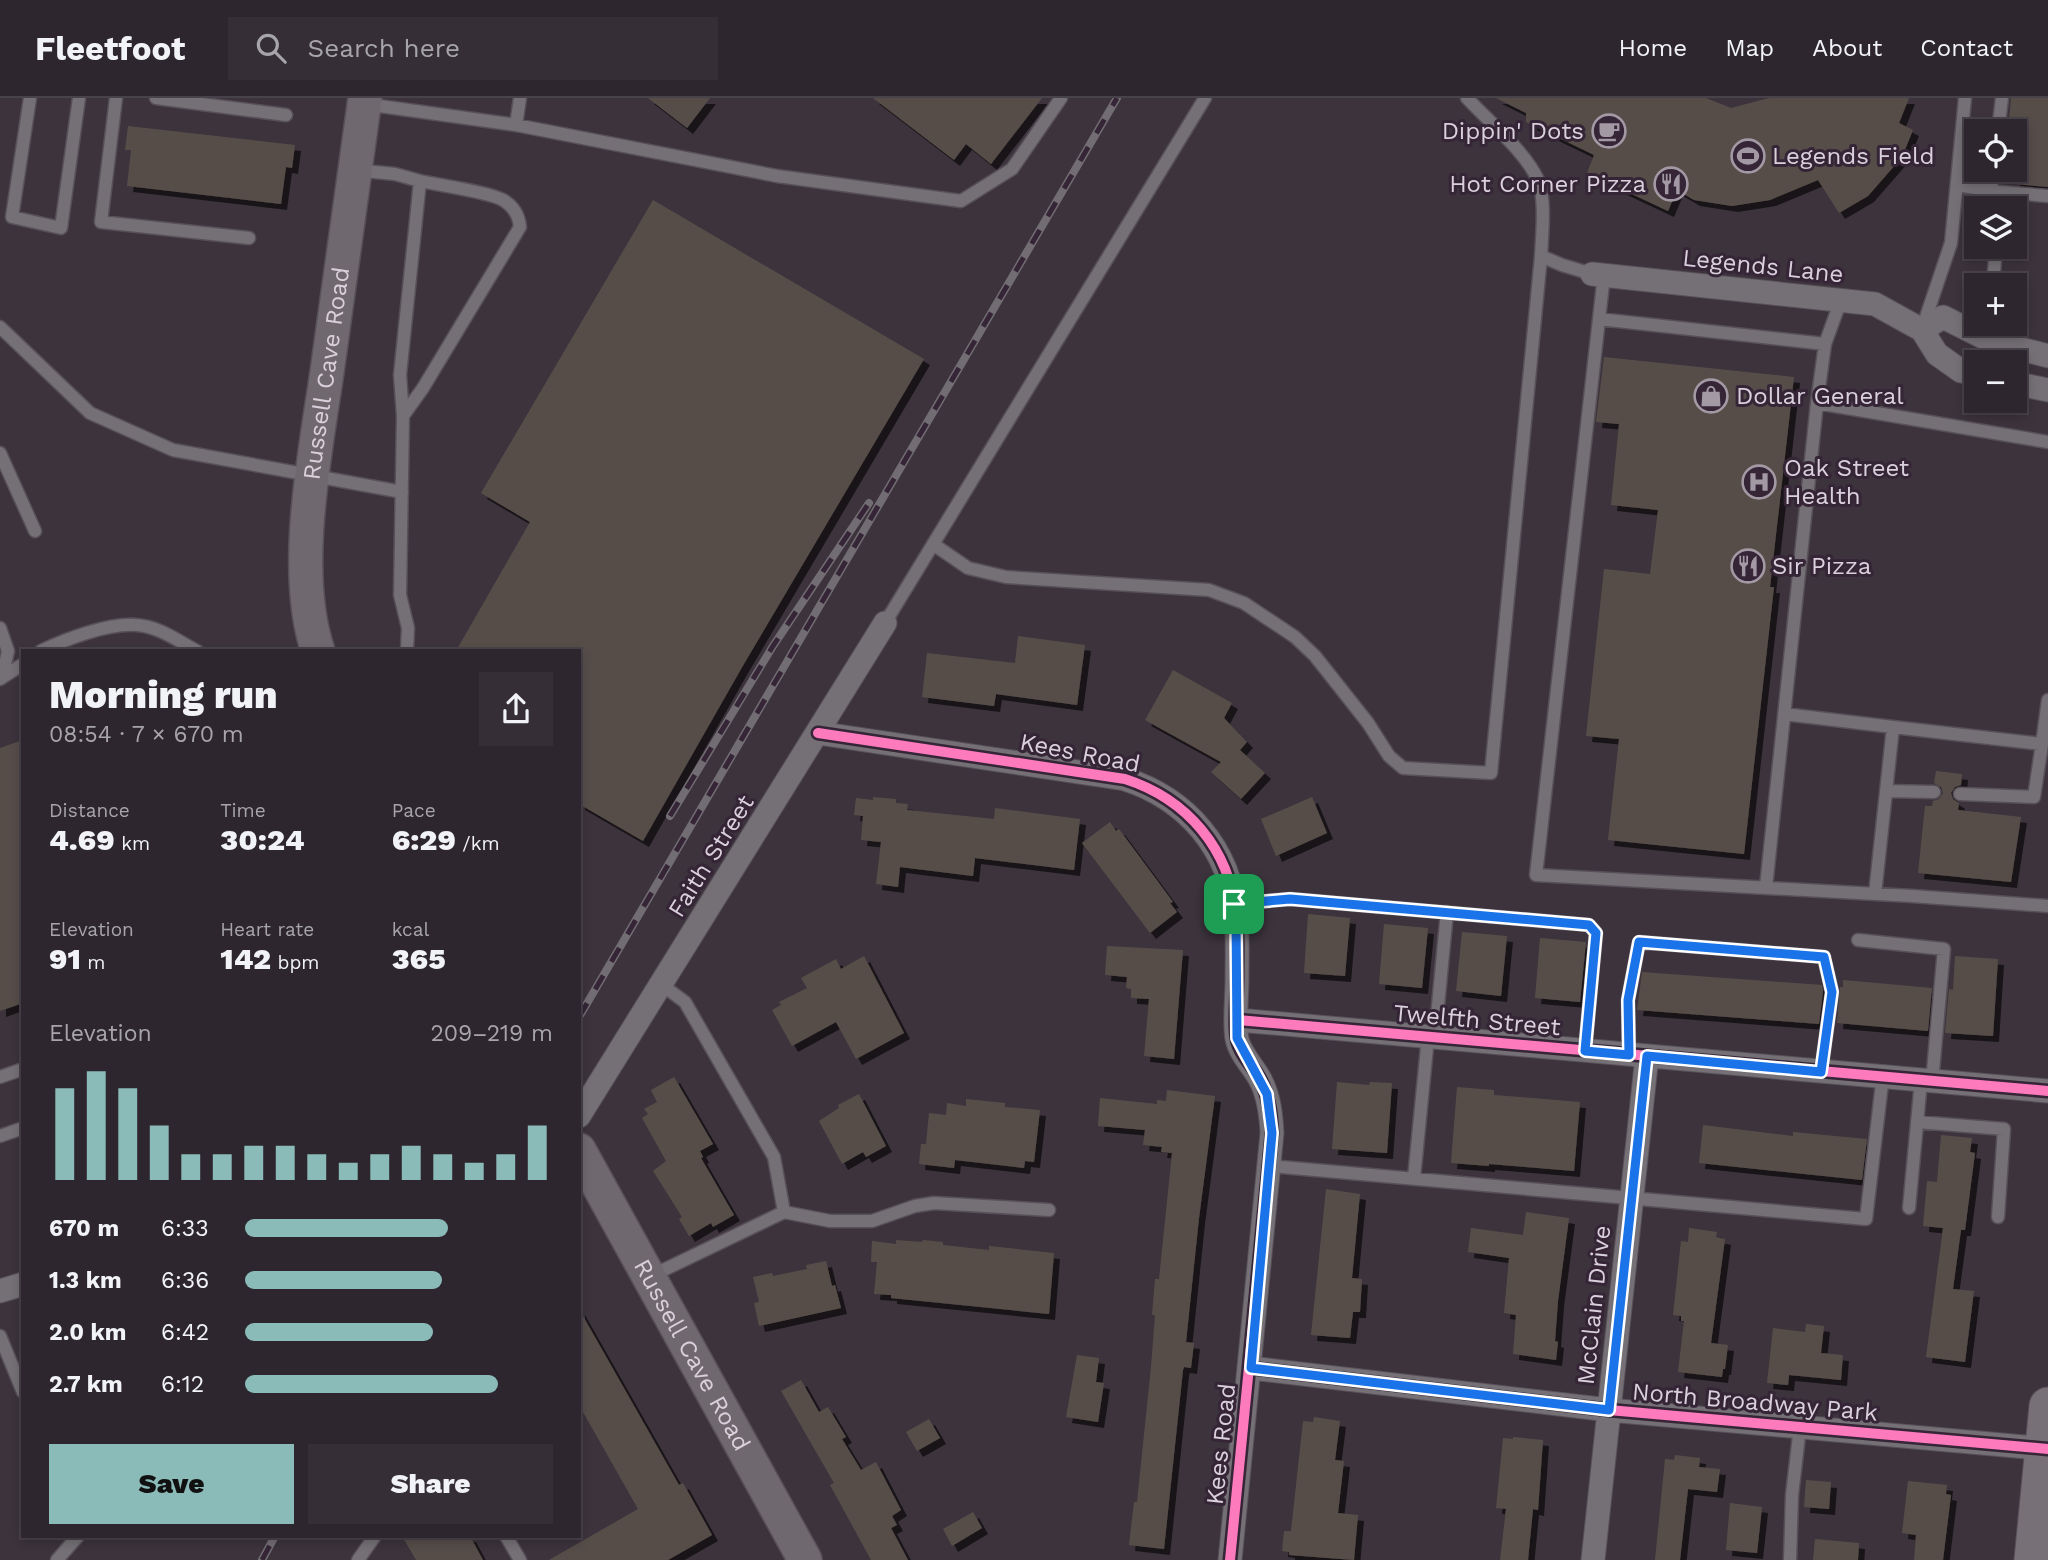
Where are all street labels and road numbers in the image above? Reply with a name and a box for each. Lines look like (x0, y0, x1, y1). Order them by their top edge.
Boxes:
street label: Legends Lane (1681, 244, 1845, 288)
street label: Russell Cave Road (297, 265, 355, 481)
street label: Kees Road (1018, 728, 1142, 778)
street label: Faith Street (662, 790, 760, 922)
street label: Twelfth Street (1392, 999, 1562, 1041)
street label: McClain Drive (1572, 1224, 1616, 1386)
street label: Russell Cave Road (628, 1254, 756, 1456)
street label: North Broadway Park (1631, 1377, 1879, 1427)
street label: Kees Road (1201, 1382, 1241, 1506)

